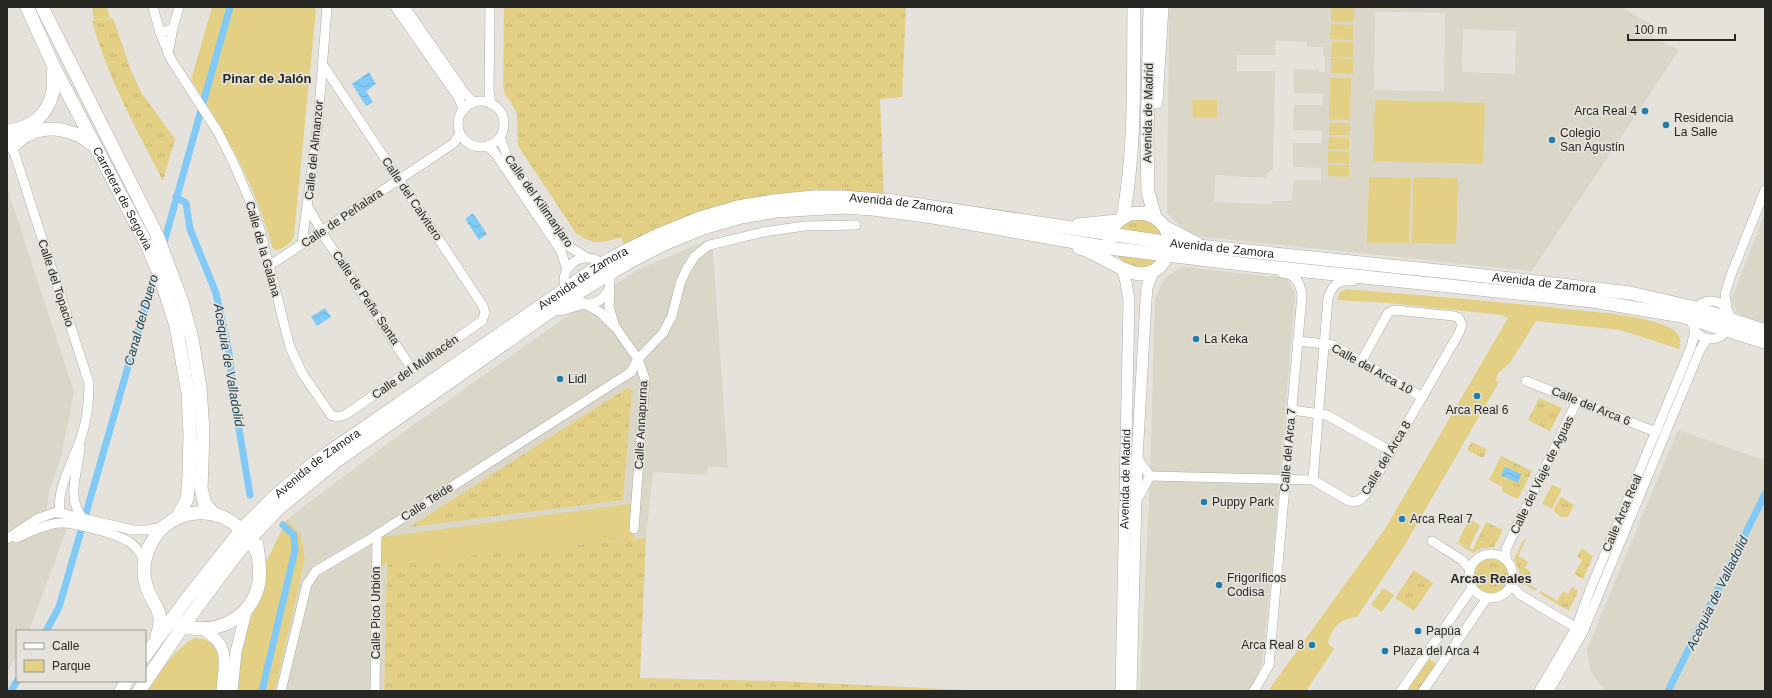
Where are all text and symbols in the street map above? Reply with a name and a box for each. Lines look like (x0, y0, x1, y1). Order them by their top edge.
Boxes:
scale bar (1628, 16, 1735, 42)
text: 100 m (1634, 23, 1667, 37)
street label: Avenida de Madrid (1140, 63, 1156, 163)
district label: Pinar de Jalón (223, 71, 311, 86)
street label: Calle del Almanzor (302, 100, 326, 200)
place label: Arca Real 4 (1574, 104, 1637, 118)
marker: Arca Real 4 (1640, 106, 1650, 116)
place label: Residencia La Salle (1674, 111, 1734, 139)
marker: Residencia La Salle (1661, 120, 1671, 130)
place label: Colegio San Agustín (1560, 126, 1625, 154)
marker: Colegio San Agustín (1547, 135, 1557, 145)
street label: Carretera de Segovia (90, 144, 155, 253)
street label: Calle del Kilimanjaro (502, 152, 576, 250)
street label: Calle del Calvitero (379, 155, 445, 244)
street label: Calle de Peñalara (299, 185, 386, 250)
street label: Avenida de Zamora (849, 191, 955, 217)
street label: Calle de la Galana (243, 200, 283, 299)
street label: Avenida de Zamora (1169, 236, 1275, 261)
street label: Calle del Topacio (35, 237, 77, 329)
street label: Avenida de Zamora (535, 244, 631, 313)
street label: Calle de Peña Santa (329, 248, 403, 348)
street label: Avenida de Zamora (1491, 270, 1597, 296)
water label: Canal del Duero (121, 273, 161, 367)
water label: Acequia de Valladolid (211, 301, 247, 428)
street label: Calle del Mulhacén (369, 332, 461, 402)
place label: La Keka (1204, 332, 1248, 346)
marker: La Keka (1191, 334, 1201, 344)
street label: Calle del Arca 10 (1329, 341, 1415, 397)
place label: Lidl (568, 372, 587, 386)
marker: Lidl (555, 374, 565, 384)
street label: Calle Annapurna (632, 380, 650, 470)
street label: Calle del Arca 6 (1549, 384, 1633, 428)
marker: Arca Real 6 (1472, 391, 1482, 401)
place label: Arca Real 6 (1446, 403, 1509, 417)
street label: Calle del Arca 7 (1277, 407, 1299, 492)
street label: Calle del Viaje de Aguas (1507, 414, 1577, 536)
street label: Calle del Arca 8 (1358, 418, 1414, 498)
street label: Avenida de Zamora (272, 426, 363, 501)
street label: Avenida de Madrid (1117, 429, 1133, 529)
street label: Calle Arca Real (1599, 472, 1645, 554)
street label: Calle Teide (398, 480, 456, 524)
place label: Puppy Park (1212, 495, 1275, 509)
marker: Puppy Park (1199, 497, 1209, 507)
place label: Arca Real 7 (1410, 512, 1473, 526)
marker: Arca Real 7 (1397, 514, 1407, 524)
water label: Acequia de Valladolid (1683, 533, 1751, 653)
street label: Calle Pico Urbión (369, 567, 383, 659)
place label: Frigoríficos Codisa (1227, 571, 1286, 599)
district label: Arcas Reales (1450, 571, 1532, 586)
marker: Frigoríficos Codisa (1214, 580, 1224, 590)
place label: Papúa (1426, 624, 1461, 638)
marker: Papúa (1413, 626, 1423, 636)
legend (16, 630, 146, 682)
place label: Arca Real 8 (1241, 638, 1304, 652)
text: Calle (52, 639, 80, 653)
marker: Arca Real 8 (1307, 640, 1317, 650)
place label: Plaza del Arca 4 (1393, 644, 1480, 658)
marker: Plaza del Arca 4 (1380, 646, 1390, 656)
text: Parque (52, 659, 91, 673)

